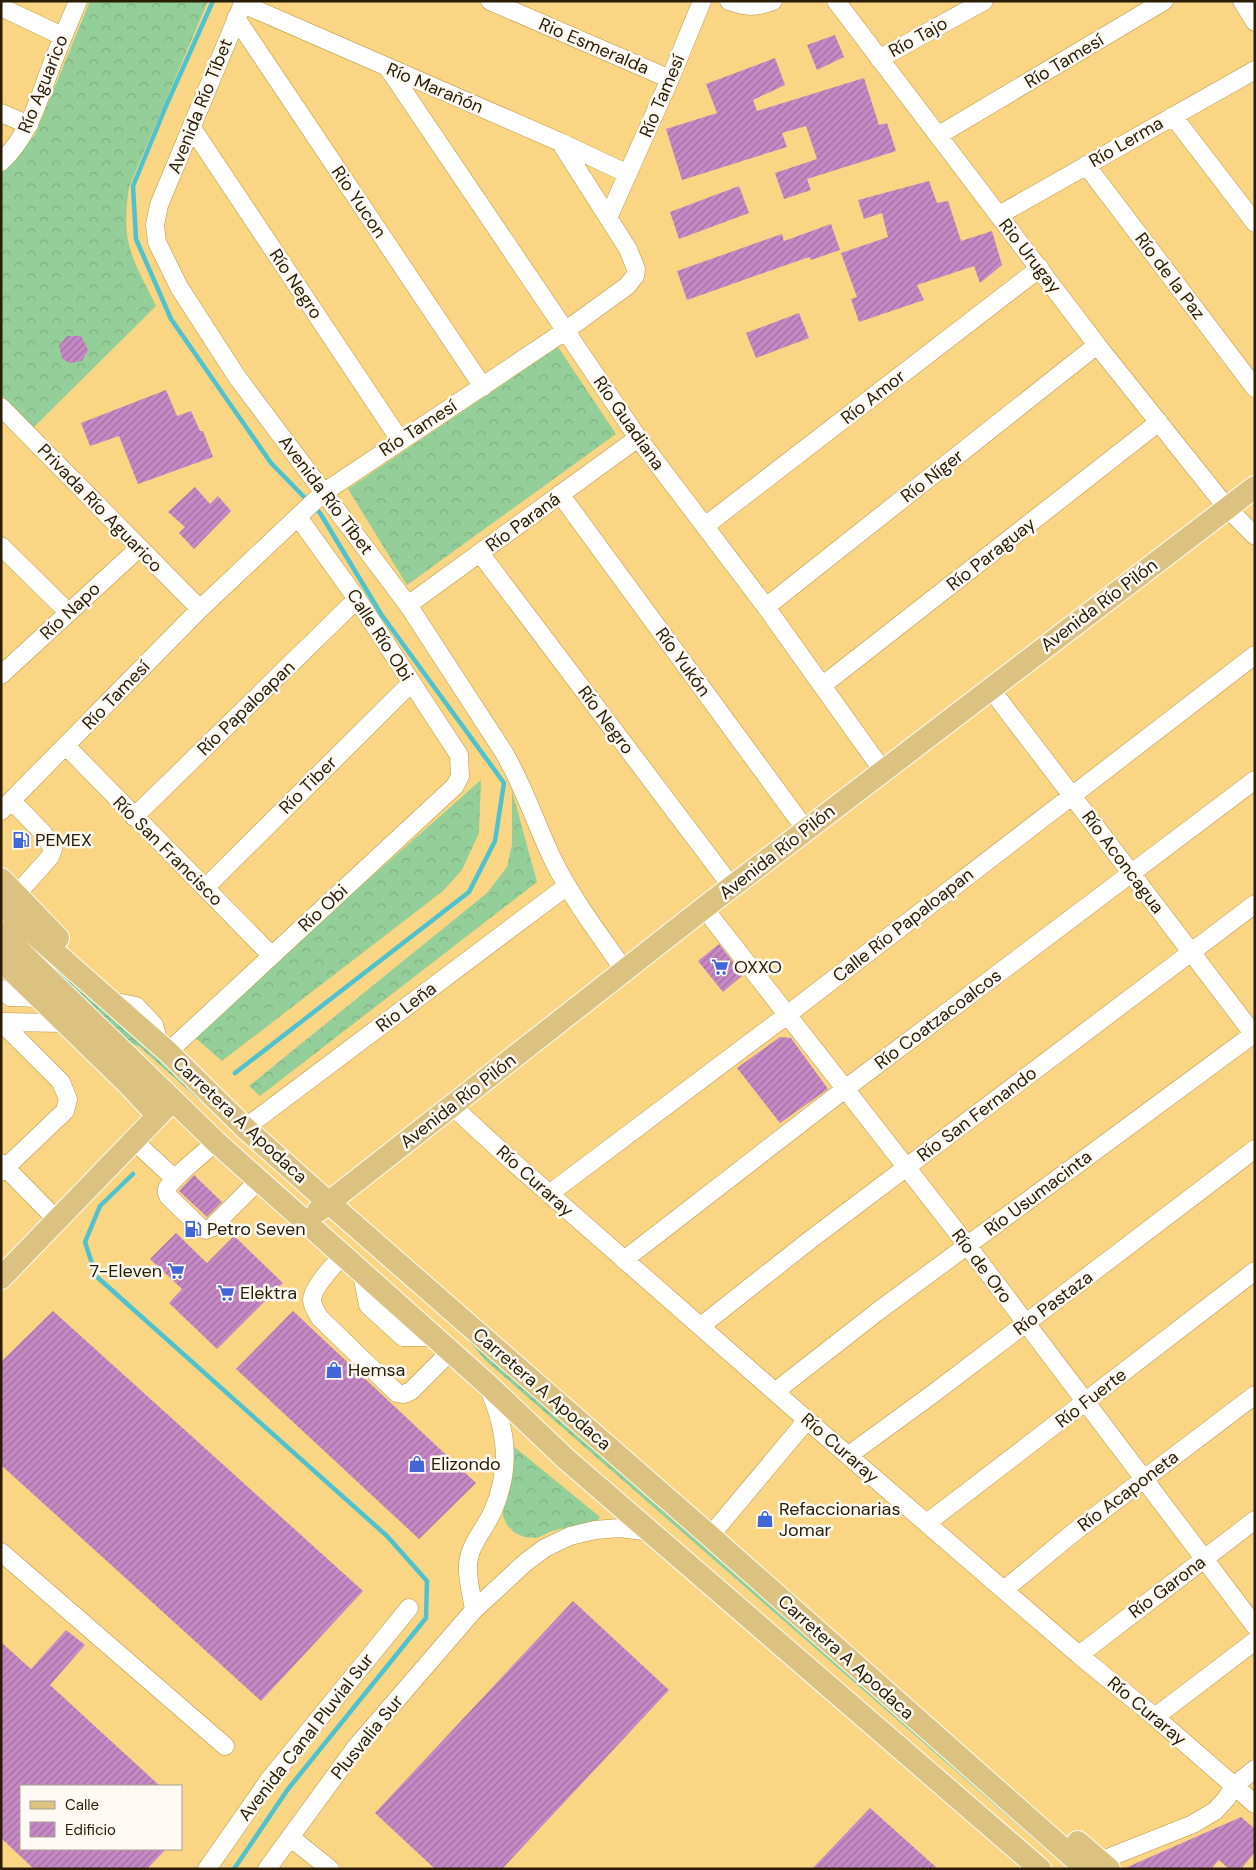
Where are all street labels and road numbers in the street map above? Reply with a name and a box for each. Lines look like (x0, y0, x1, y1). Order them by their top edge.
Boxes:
street label: Río Tajo (884, 11, 952, 63)
street label: Rio Esmeralda (535, 12, 653, 80)
street label: Río Tamesí (1020, 28, 1108, 94)
street label: Río Aguarico (12, 31, 74, 137)
street label: Avenida Río Tíbet (162, 35, 238, 177)
street label: Río Tamesí (634, 51, 690, 141)
street label: Río Marañón (383, 57, 487, 119)
street label: Río Lerma (1084, 111, 1168, 173)
street label: Rio Yucon (326, 161, 392, 243)
street label: Rio Urugay (993, 214, 1067, 298)
street label: Río de la Paz (1129, 228, 1211, 324)
street label: Río Negro (264, 244, 328, 324)
street label: Río Amor (836, 364, 910, 430)
street label: Río Guadiana (588, 371, 670, 475)
street label: Río Tamesí (375, 394, 461, 462)
street label: Avenida Río Tíbet (273, 431, 379, 559)
street label: Privada Río Aguarico (32, 438, 168, 578)
street label: Río Níger (896, 444, 968, 508)
street label: Río Paraná (481, 487, 565, 557)
street label: Río Paraguay (942, 512, 1040, 596)
street label: Avenida Río Pilón (1036, 553, 1162, 657)
street label: Río Napo (35, 577, 105, 645)
street label: Calle Río Obi (341, 584, 419, 686)
street label: Río Yukón (650, 623, 716, 701)
street label: Río Tamesí (77, 655, 155, 735)
street label: Río Papaloapan (192, 655, 300, 761)
street label: Río Negro (572, 681, 640, 759)
street label: Río Tiber (274, 751, 342, 819)
street label: Río San Francisco (108, 791, 228, 911)
street label: Avenida Río Pilón (714, 799, 840, 905)
street label: Río Aconcagua (1076, 806, 1170, 918)
street label: Calle Río Papaloapan (828, 862, 978, 988)
street label: Río Obi (293, 879, 353, 937)
street label: Río Coatzacoalcos (870, 963, 1006, 1075)
street label: Rio Leña (371, 976, 441, 1038)
street label: Avenida Río Pilón (395, 1048, 521, 1154)
street label: Carretera A Apodaca (168, 1051, 312, 1189)
street label: Río San Fernando (912, 1061, 1042, 1167)
street label: Río Curaray (491, 1140, 579, 1222)
street label: Río Usumacinta (979, 1145, 1097, 1241)
street label: Río de Oro (946, 1224, 1018, 1308)
street label: Río Pastaza (1008, 1265, 1098, 1341)
street label: Carretera A Apodaca (468, 1322, 616, 1456)
street label: Río Fuerte (1051, 1363, 1131, 1433)
street label: Río Curaray (796, 1407, 884, 1489)
street label: Río Acaponeta (1073, 1445, 1183, 1537)
street label: Río Garona (1124, 1550, 1210, 1624)
street label: Carretera A Apodaca (773, 1589, 919, 1725)
street label: Avenida Canal Pluvial Sur (233, 1648, 379, 1826)
street label: Río Curaray (1103, 1671, 1191, 1751)
street label: Plusvalia Sur (325, 1689, 409, 1784)

